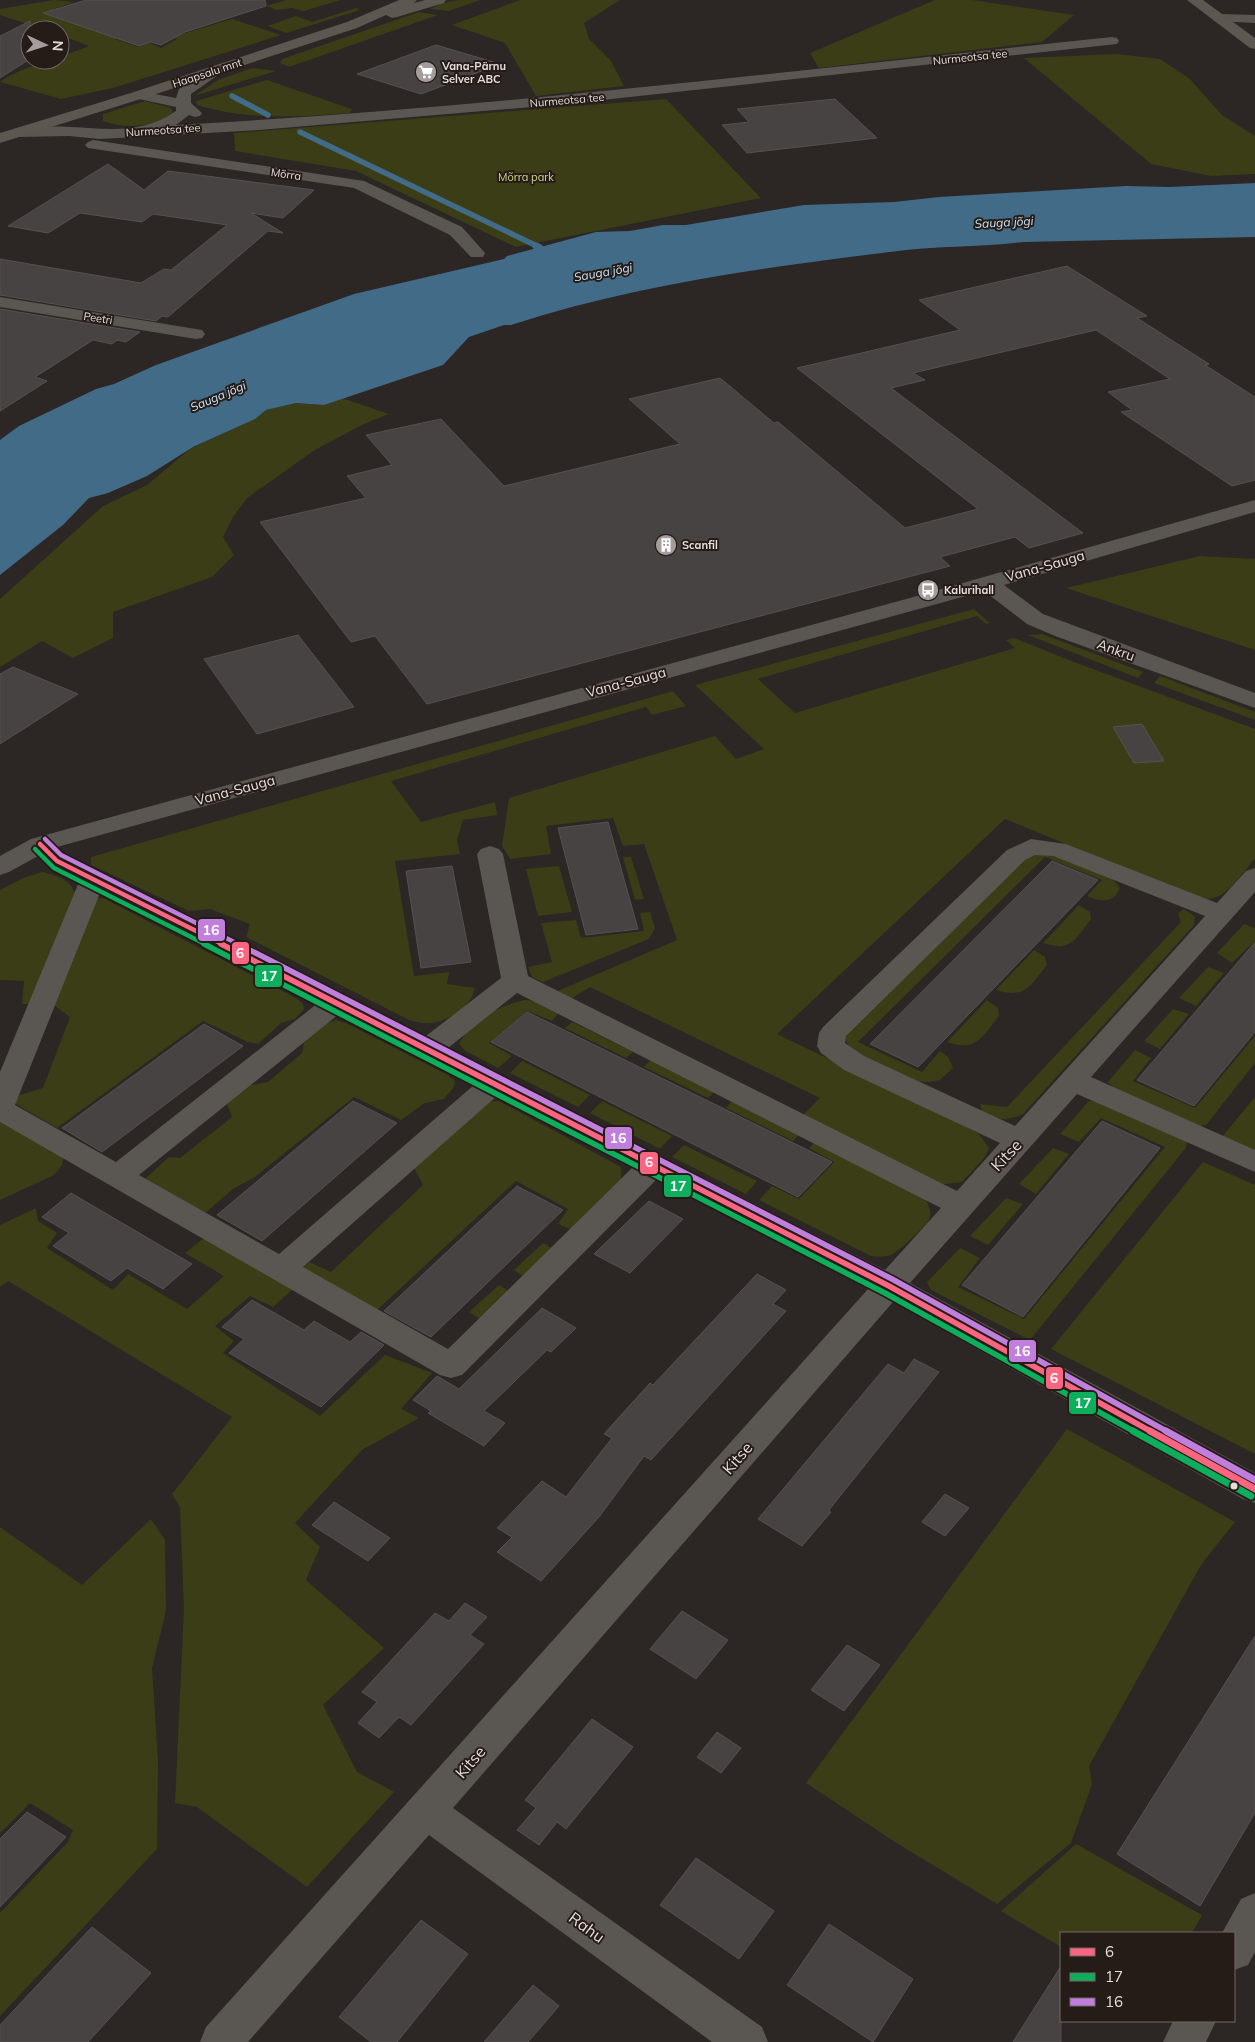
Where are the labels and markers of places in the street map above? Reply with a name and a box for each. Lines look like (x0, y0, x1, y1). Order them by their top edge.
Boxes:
place label: Vana-Pärnu Selver ABC (441, 59, 506, 86)
supermarket icon: Vana-Pärnu Selver ABC (414, 60, 438, 84)
building icon: Scanfil (654, 533, 678, 557)
place label: Scanfil (682, 538, 718, 552)
bus stop icon: Kalurihall (916, 578, 940, 602)
place label: Kalurihall (944, 583, 994, 597)
unlabelled marker (1229, 1481, 1239, 1491)

